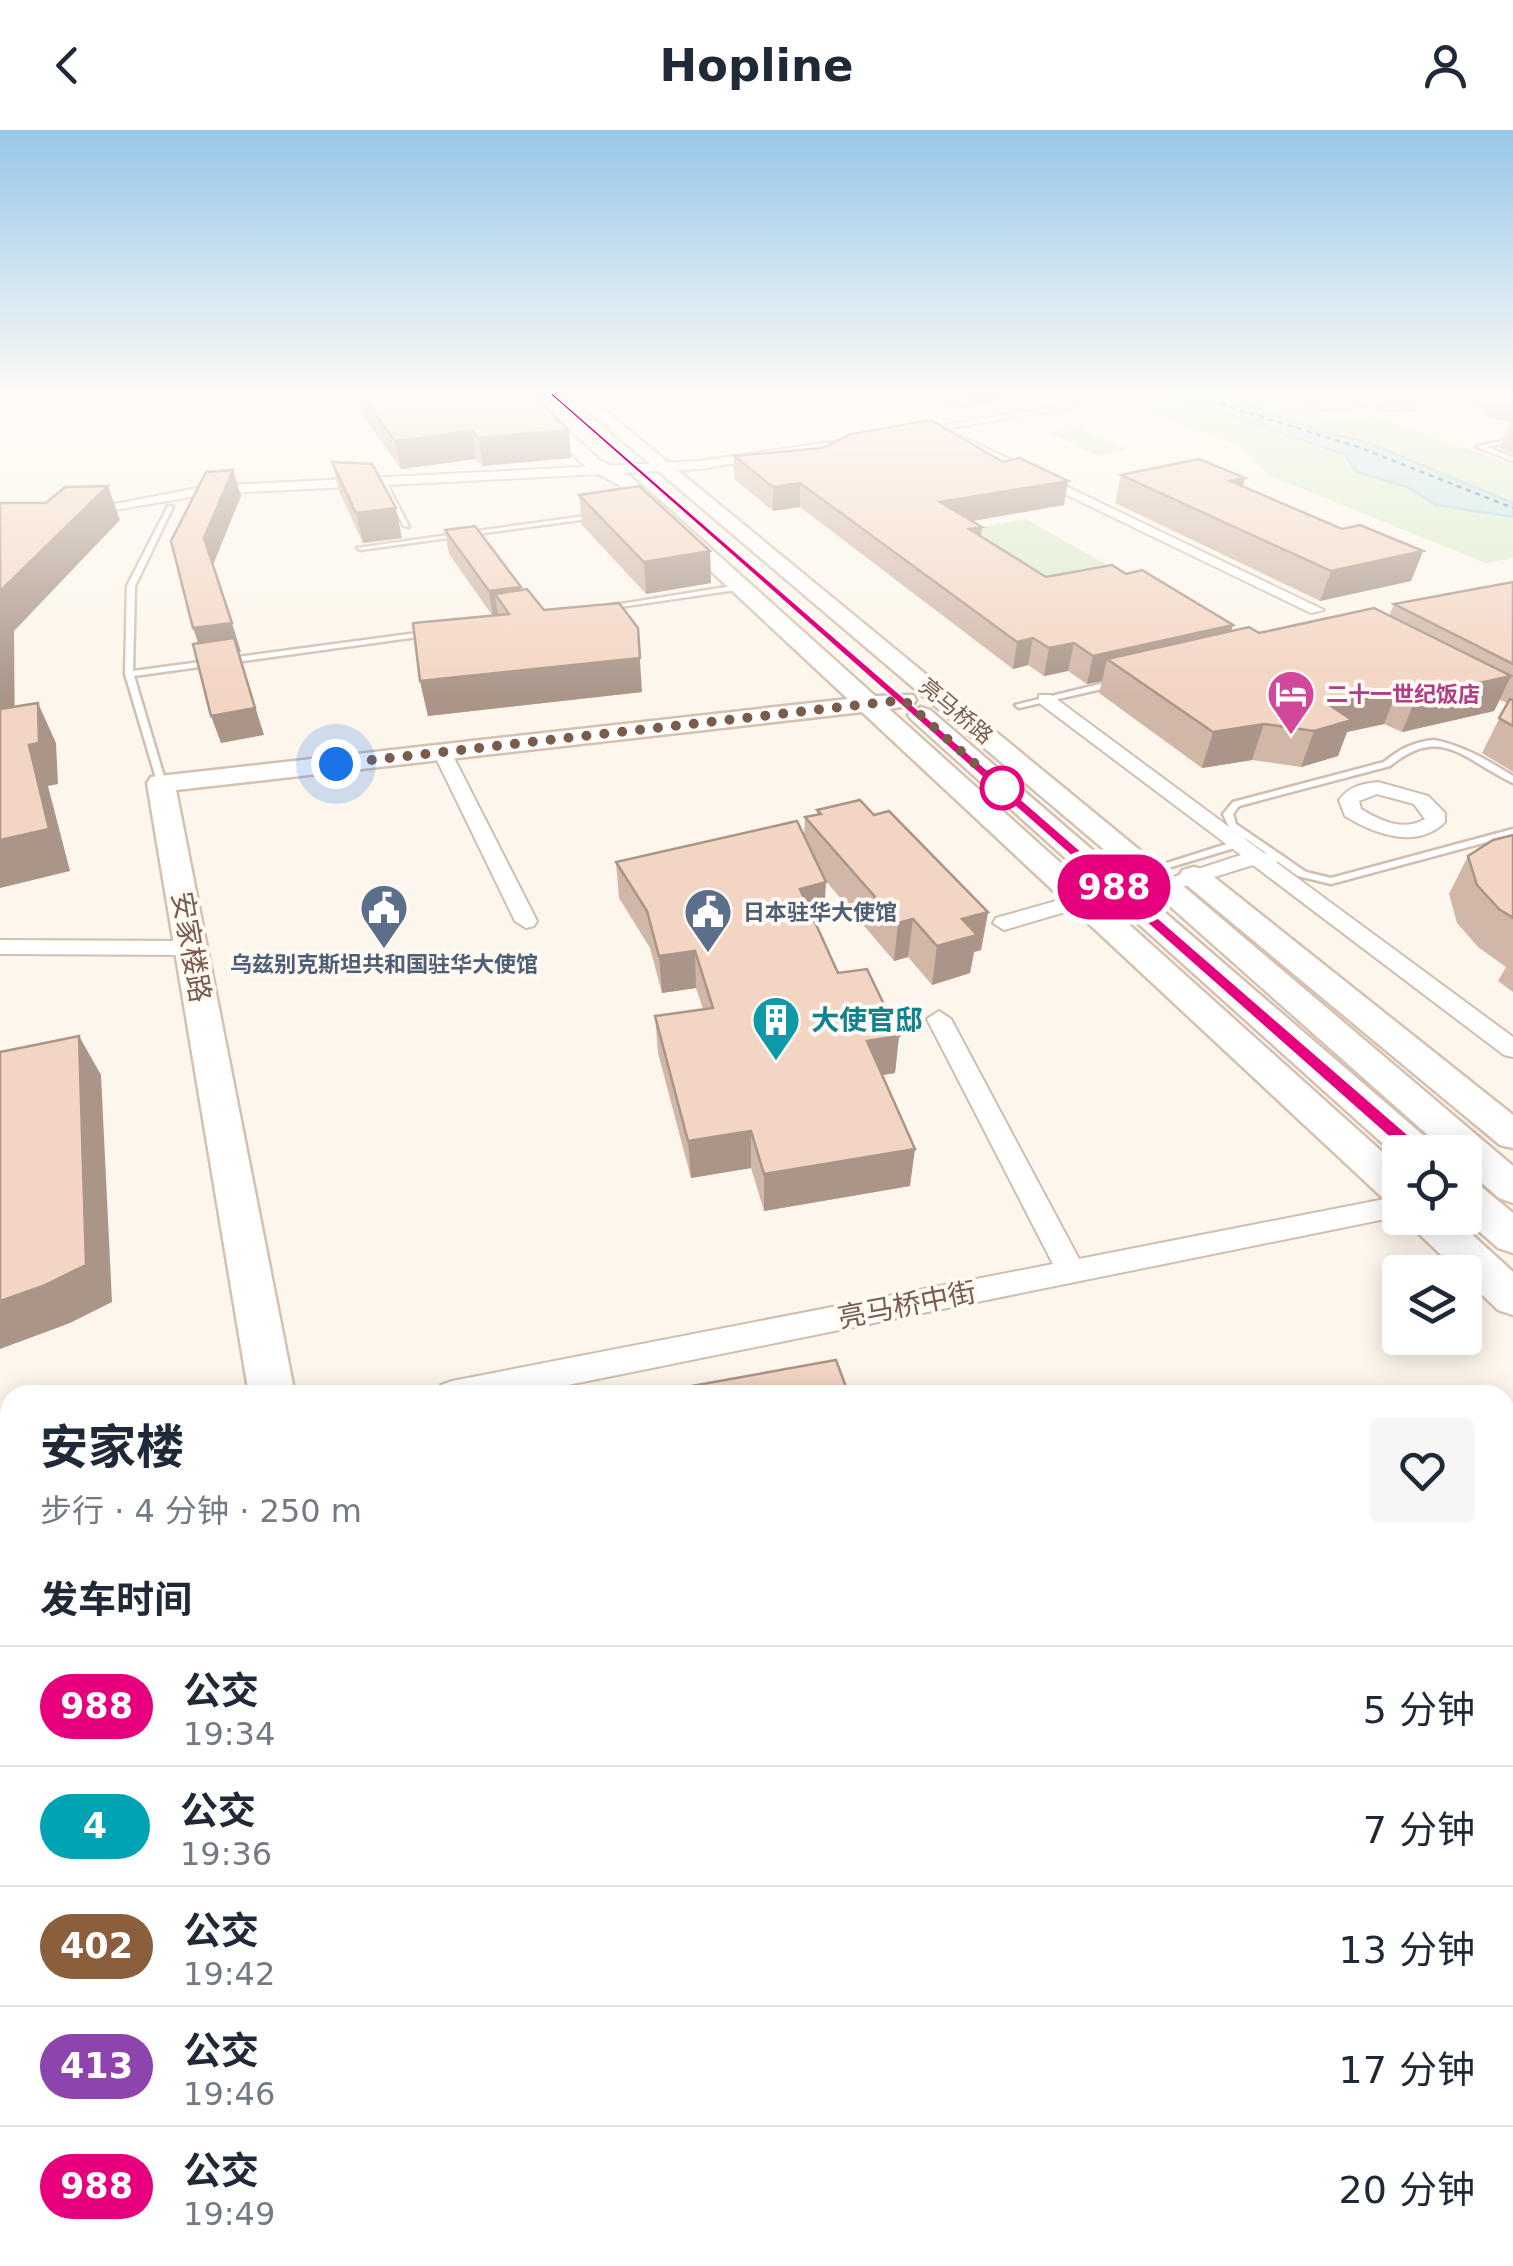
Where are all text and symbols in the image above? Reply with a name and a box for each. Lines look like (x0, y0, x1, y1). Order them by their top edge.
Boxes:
icon: back (40, 38, 95, 93)
icon: person (1418, 38, 1473, 93)
text: Hopline (659, 39, 854, 92)
hotel icon: 二十一世纪饭店 (1265, 668, 1317, 736)
street label: 亮马桥路 (914, 673, 998, 749)
place label: 二十一世纪饭店 (1326, 682, 1480, 707)
your location (311, 739, 361, 789)
unlabelled marker (981, 767, 1023, 809)
line badge: 988 (1056, 854, 1172, 920)
text: 988 (1077, 867, 1151, 907)
public building icon: 乌兹别克斯坦共和国驻华大使馆 (358, 882, 410, 950)
public building icon: 日本驻华大使馆 (682, 886, 734, 954)
street label: 安家楼路 (165, 889, 217, 1005)
place label: 日本驻华大使馆 (743, 900, 897, 925)
place label: 乌兹别克斯坦共和国驻华大使馆 (230, 952, 538, 977)
building icon: 大使官邸 (750, 994, 802, 1062)
place label: 大使官邸 (811, 1004, 923, 1037)
map controls (1382, 1135, 1482, 1355)
button: locate (1382, 1135, 1482, 1235)
button: layers (1382, 1255, 1482, 1355)
street label: 亮马桥中街 (835, 1275, 979, 1335)
button: heart (1370, 1418, 1475, 1523)
text: 安家楼 (40, 1419, 184, 1475)
text: 步行 · 4 分钟 · 250 m (40, 1492, 362, 1530)
text: 发车时间 (40, 1578, 192, 1622)
text: 公交 (183, 1669, 259, 1713)
text: 988 (60, 1686, 133, 1726)
text: 5 分钟 (1363, 1688, 1475, 1732)
text: 19:34 (183, 1715, 275, 1753)
text: 公交 (180, 1789, 256, 1833)
text: 4 (83, 1806, 107, 1846)
text: 7 分钟 (1363, 1808, 1475, 1852)
text: 19:36 (180, 1835, 272, 1873)
text: 公交 (183, 1909, 259, 1953)
text: 402 (60, 1926, 133, 1966)
text: 13 分钟 (1339, 1928, 1475, 1972)
text: 19:42 (183, 1955, 275, 1993)
text: 公交 (183, 2029, 259, 2073)
text: 413 (60, 2046, 133, 2086)
text: 17 分钟 (1339, 2048, 1475, 2092)
text: 19:46 (183, 2075, 275, 2113)
text: 公交 (183, 2149, 259, 2193)
text: 988 (60, 2166, 133, 2206)
text: 20 分钟 (1339, 2168, 1475, 2212)
text: 19:49 (183, 2195, 275, 2233)

